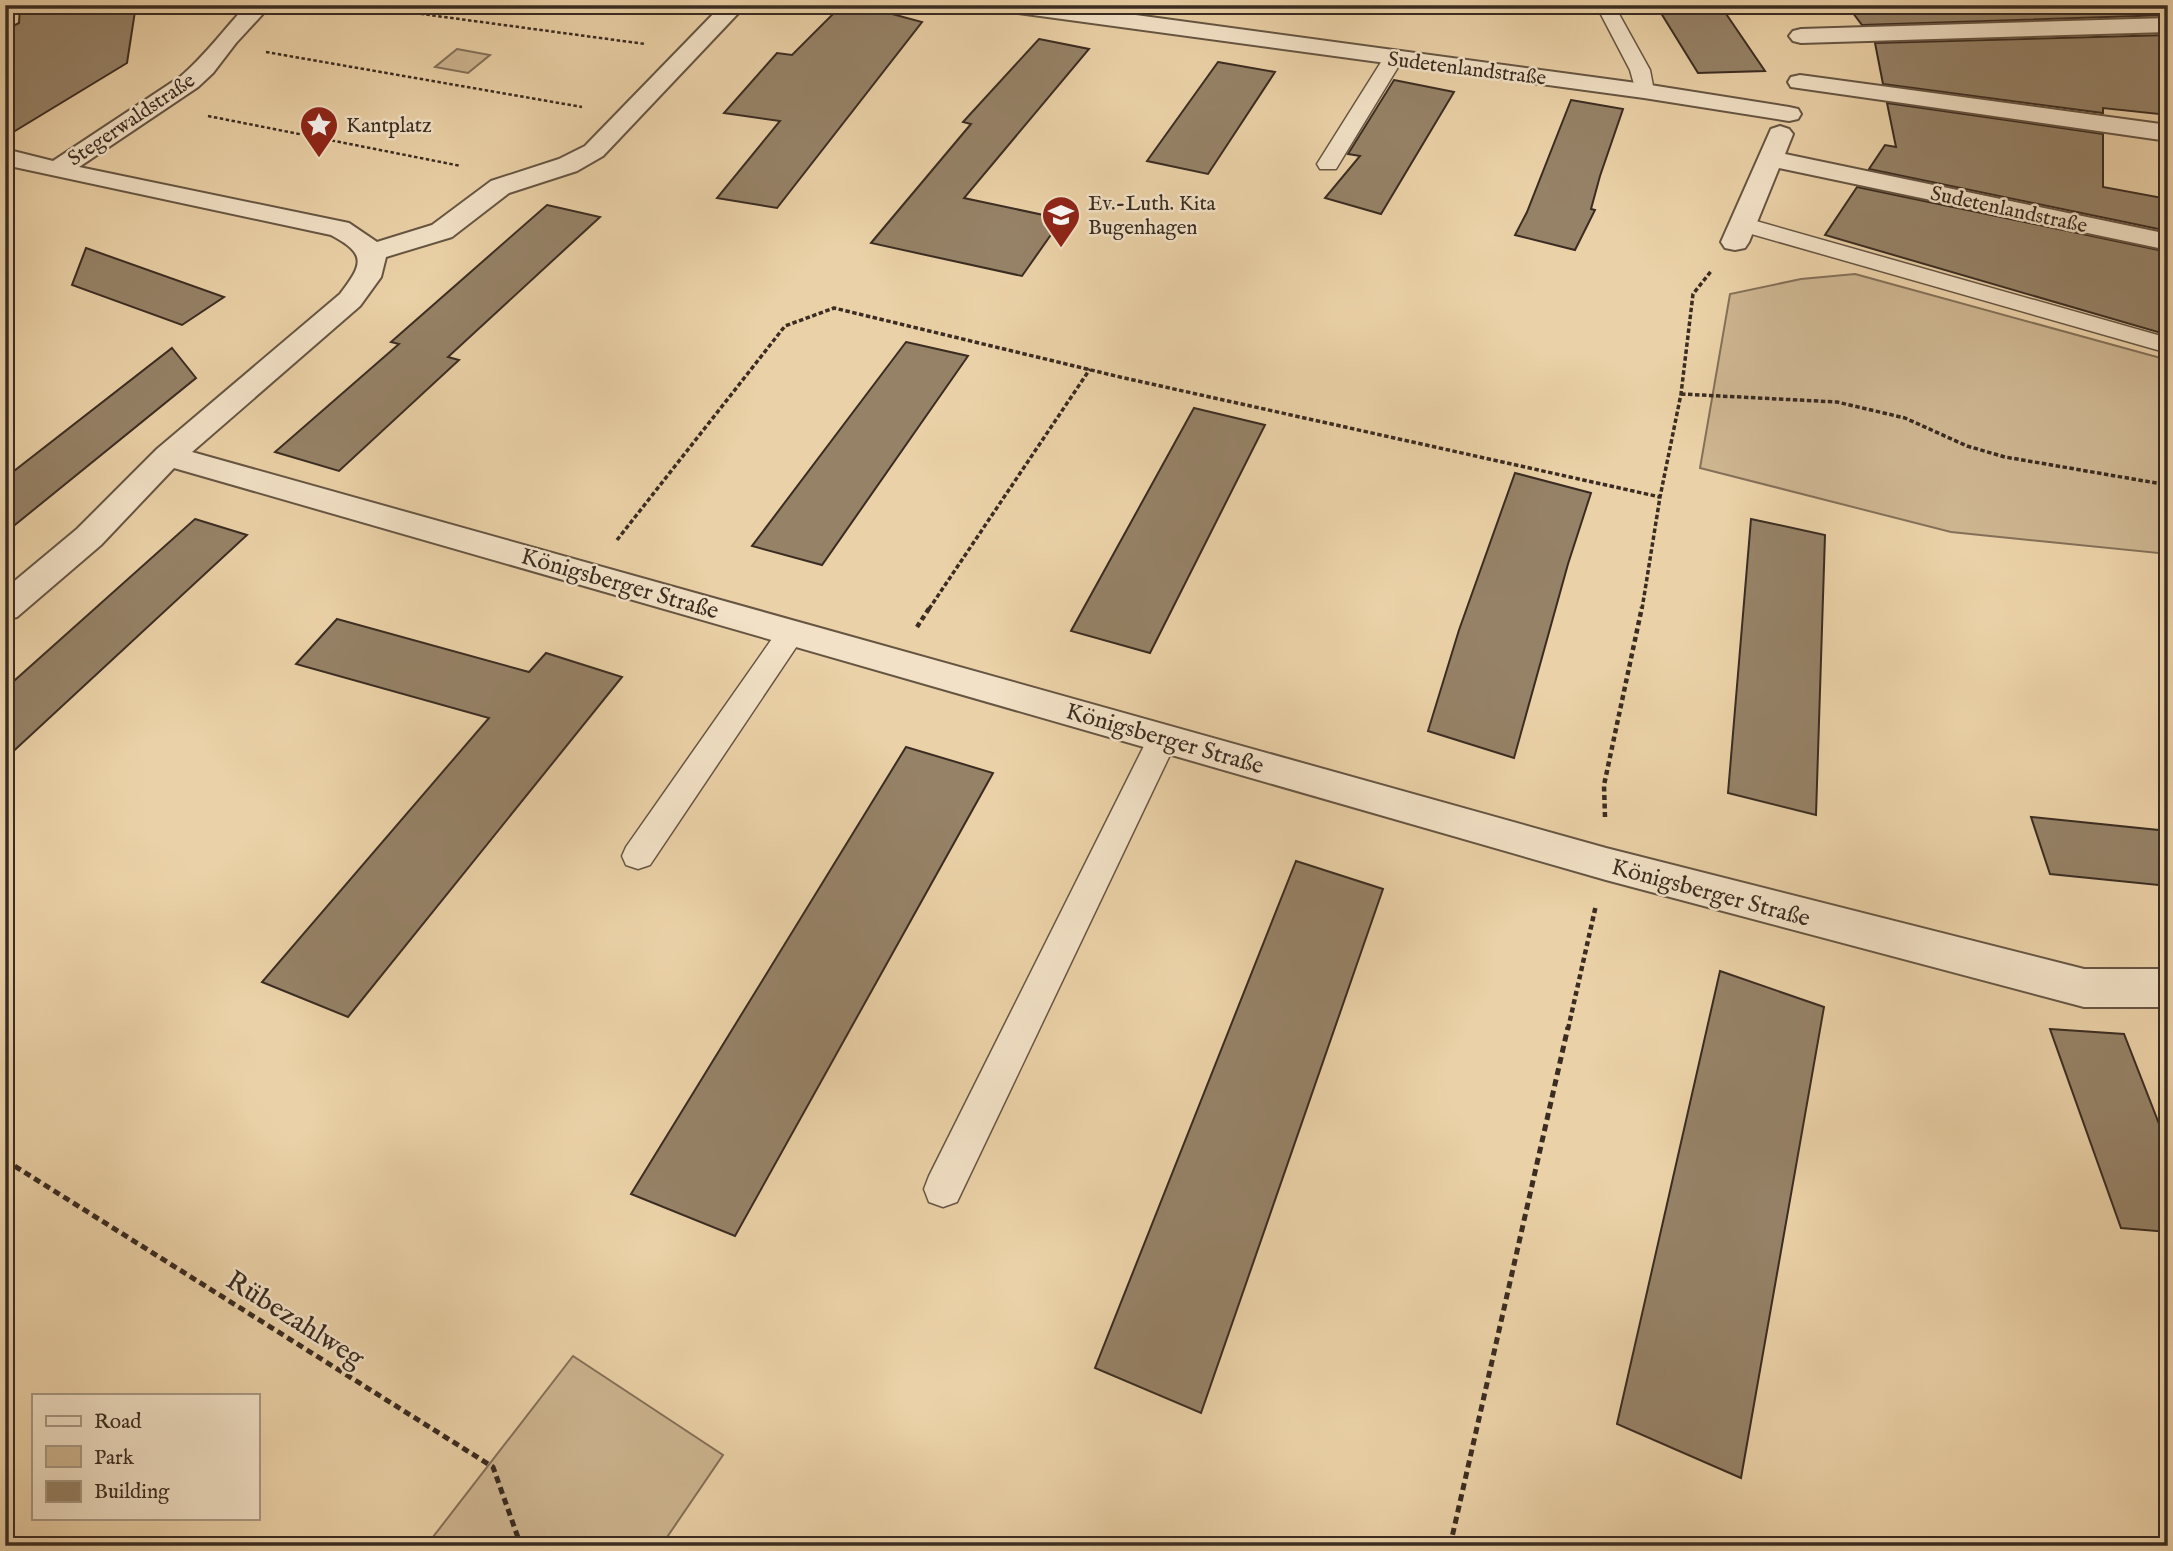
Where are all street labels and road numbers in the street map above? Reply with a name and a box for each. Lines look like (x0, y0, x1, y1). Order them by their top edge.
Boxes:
street label: Sudetenlandstraße (1386, 46, 1548, 93)
street label: Stegerwaldstraße (63, 67, 201, 173)
street label: Sudetenlandstraße (1928, 181, 2090, 240)
street label: Königsberger Straße (517, 541, 722, 628)
street label: Königsberger Straße (1062, 696, 1267, 783)
street label: Königsberger Straße (1608, 852, 1813, 935)
street label: Rübezahlweg (219, 1264, 371, 1377)

